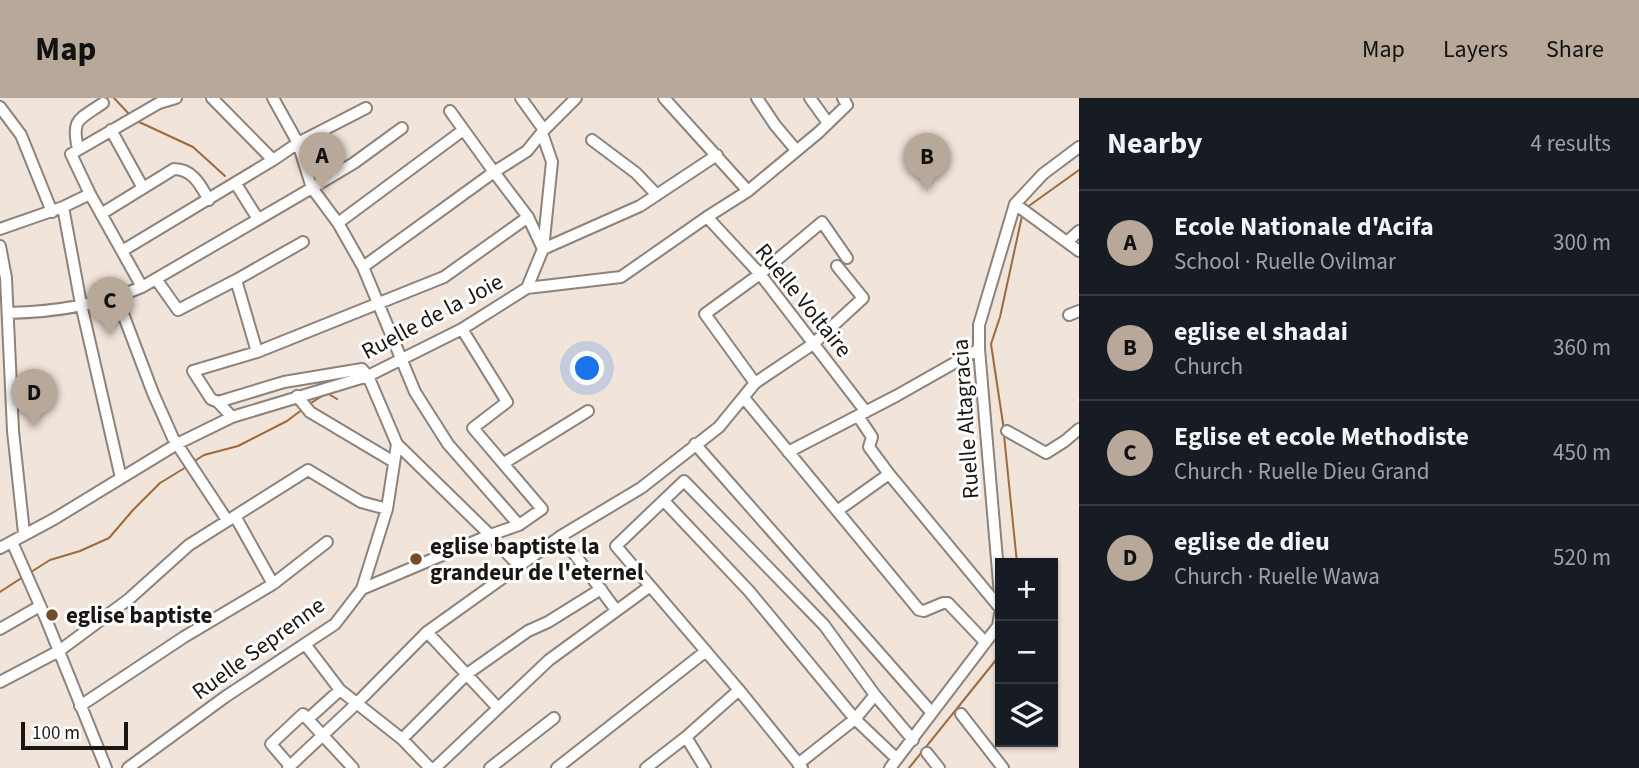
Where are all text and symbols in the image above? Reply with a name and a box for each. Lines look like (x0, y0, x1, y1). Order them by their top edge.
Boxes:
text: Map (35, 26, 96, 73)
text: Map (1362, 32, 1405, 67)
text: Layers (1443, 32, 1508, 67)
text: Share (1546, 32, 1604, 67)
text: Nearby (1107, 122, 1202, 165)
text: 4 results (1531, 127, 1611, 160)
pin: A (299, 132, 345, 190)
pin: B (904, 133, 950, 191)
text: Ecole Nationale d'Acifa (1174, 208, 1434, 245)
text: A (1123, 226, 1137, 259)
text: 300 m (1553, 226, 1611, 259)
street label: Ruelle Voltaire (747, 236, 860, 364)
text: School · Ruelle Ovilmar (1174, 245, 1396, 278)
street label: Ruelle de la Joie (356, 265, 509, 368)
pin: C (87, 277, 133, 335)
text: eglise el shadai (1174, 313, 1348, 350)
text: B (1123, 331, 1137, 364)
text: 360 m (1553, 331, 1611, 364)
street label: Ruelle Altagracia (943, 338, 988, 500)
text: Church (1174, 350, 1243, 383)
your location (570, 351, 604, 385)
pin: D (11, 369, 57, 427)
text: Eglise et ecole Methodiste (1174, 418, 1469, 455)
text: C (1123, 436, 1137, 469)
text: 450 m (1553, 436, 1611, 469)
text: Church · Ruelle Dieu Grand (1174, 455, 1429, 488)
text: eglise de dieu (1174, 523, 1330, 560)
place label: eglise baptiste la grandeur de l'eternel (430, 530, 644, 589)
text: D (1123, 541, 1137, 574)
text: 520 m (1553, 541, 1611, 574)
marker: eglise baptiste la grandeur de l'eternel (408, 551, 424, 567)
map controls (995, 558, 1058, 747)
button: + (995, 558, 1058, 621)
text: Church · Ruelle Wawa (1174, 560, 1380, 593)
street label: Ruelle Seprenne (185, 589, 331, 708)
place label: eglise baptiste (66, 599, 212, 632)
marker: eglise baptiste (44, 607, 60, 623)
button: − (995, 621, 1058, 684)
button: layers (995, 684, 1058, 747)
scale bar (21, 719, 128, 751)
text: 100 m (32, 720, 80, 747)

